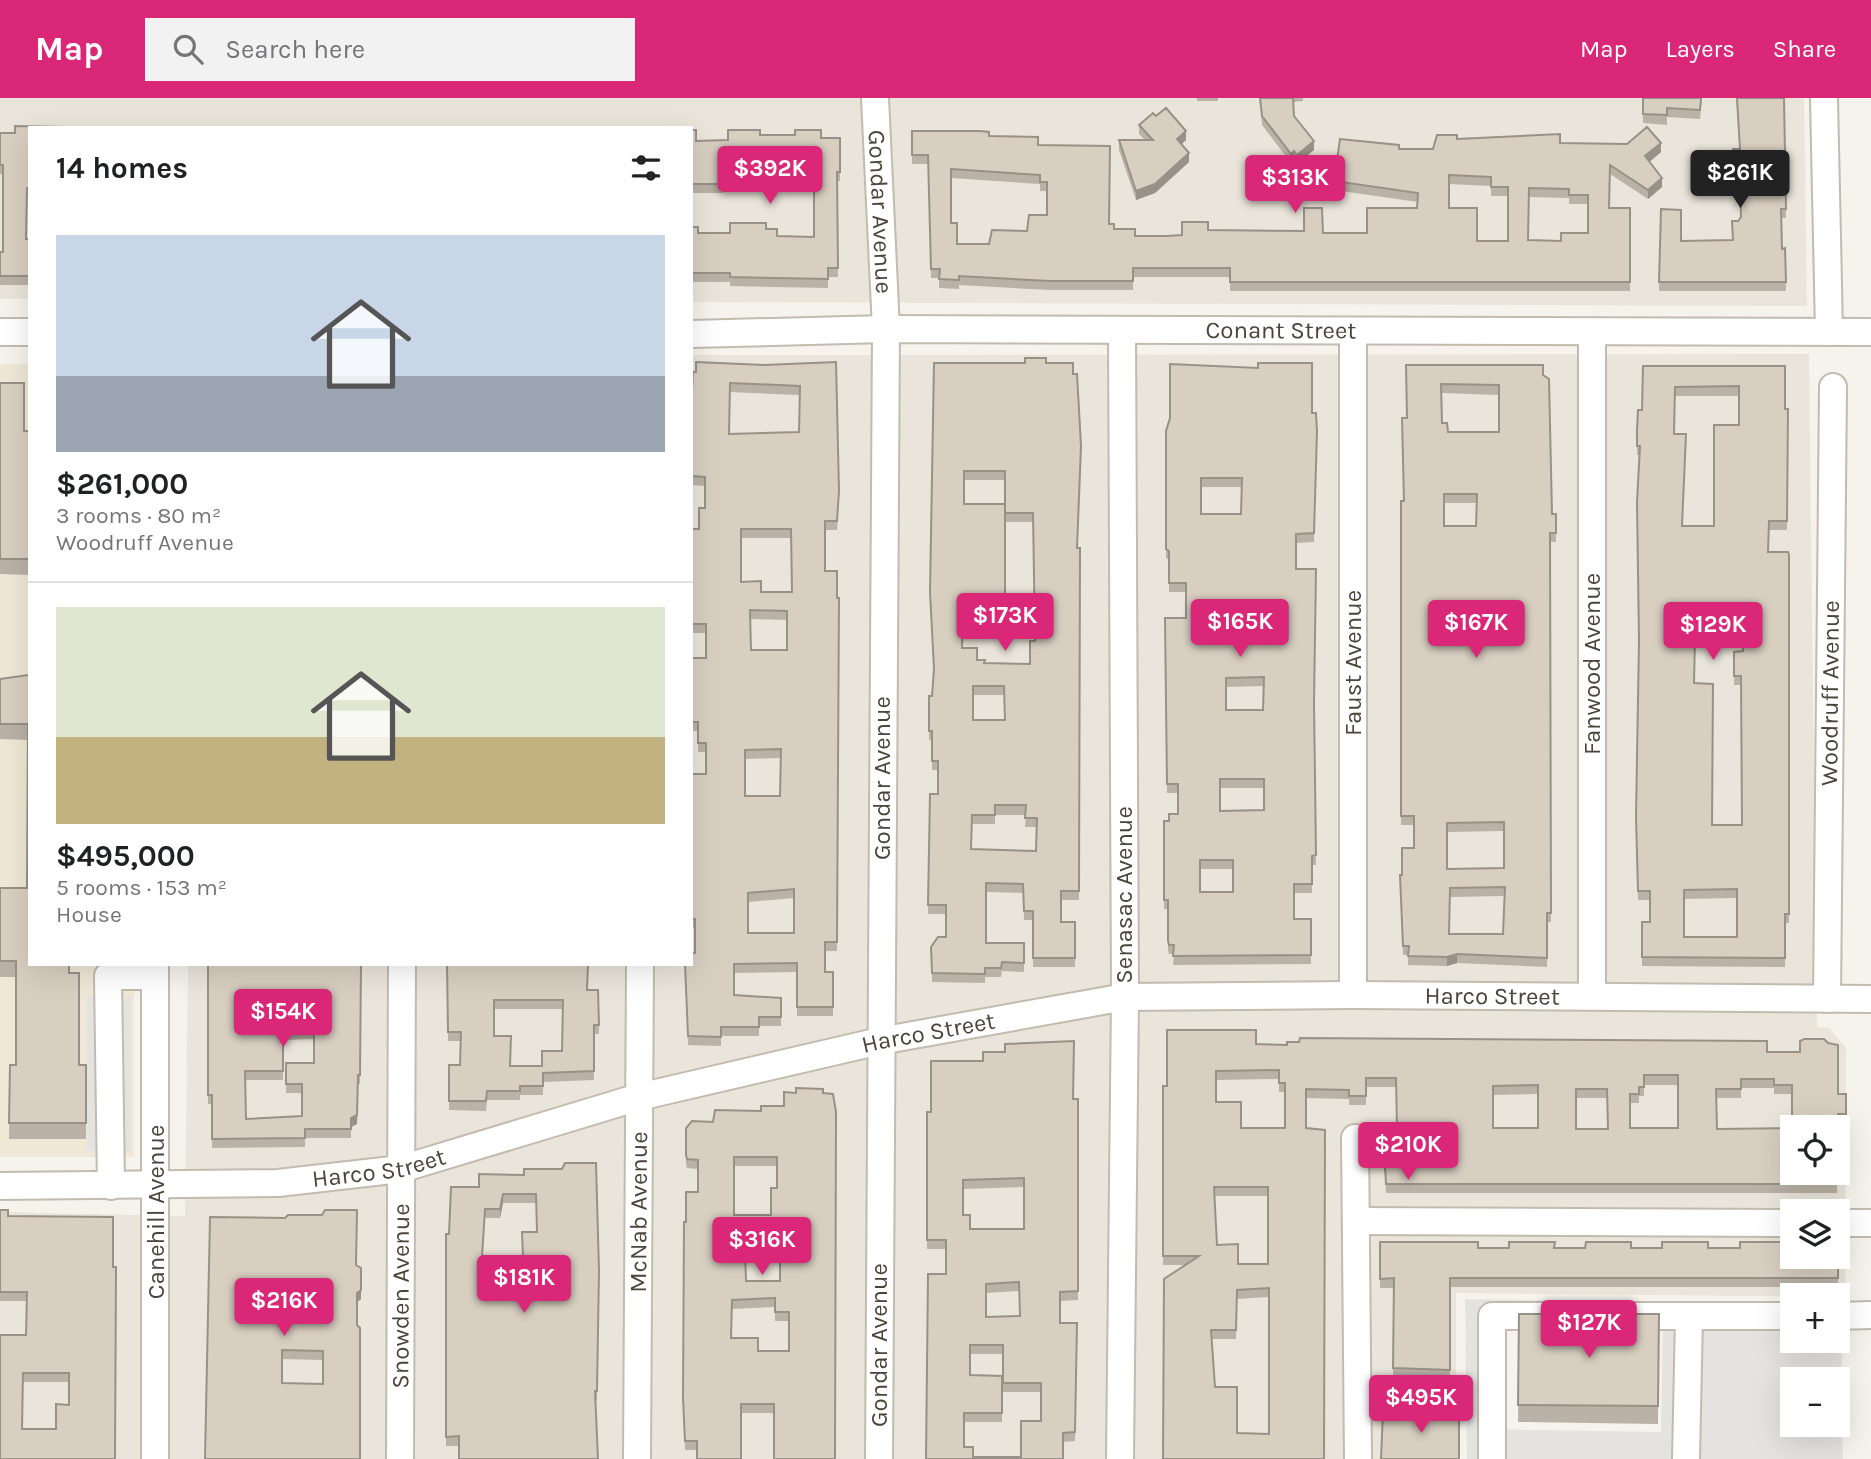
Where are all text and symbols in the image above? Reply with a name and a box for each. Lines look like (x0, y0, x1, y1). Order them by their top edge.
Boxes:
search box (145, 18, 635, 81)
text: Map (35, 30, 103, 68)
icon: search (169, 30, 207, 68)
text: Search here (225, 34, 365, 65)
text: Map (1580, 35, 1628, 63)
text: Layers (1666, 35, 1735, 63)
text: Share (1773, 35, 1836, 63)
street label: Gondar Avenue (863, 129, 898, 294)
pin: $392K (721, 146, 819, 206)
icon: filters (627, 149, 665, 187)
text: 14 homes (56, 150, 188, 186)
pin: $261K (1691, 150, 1789, 210)
text: $392K (733, 155, 807, 182)
pin: $313K (1246, 156, 1344, 215)
text: $261K (1707, 159, 1773, 186)
text: $313K (1261, 164, 1329, 191)
icon: home (298, 281, 424, 407)
street label: Conant Street (1206, 316, 1356, 344)
text: $261,000 (56, 466, 188, 502)
text: 3 rooms · 80 m² (56, 502, 221, 529)
text: Woodruff Avenue (56, 529, 234, 556)
street label: Fanwood Avenue (1578, 573, 1606, 755)
street label: Faust Avenue (1339, 590, 1367, 736)
pin: $173K (956, 594, 1054, 653)
pin: $165K (1191, 600, 1289, 659)
street label: Woodruff Avenue (1815, 600, 1845, 786)
pin: $167K (1427, 601, 1525, 660)
text: $173K (973, 602, 1037, 629)
pin: $129K (1664, 602, 1762, 662)
text: $165K (1207, 608, 1273, 635)
text: $167K (1444, 609, 1508, 636)
text: $129K (1679, 611, 1747, 638)
icon: home (298, 653, 424, 779)
street label: Gondar Avenue (868, 696, 896, 860)
street label: Senasac Avenue (1110, 806, 1138, 984)
text: $495,000 (56, 838, 195, 874)
text: 5 rooms · 153 m² (56, 874, 227, 901)
text: House (56, 901, 122, 928)
street label: Harco Street (1425, 982, 1560, 1011)
pin: $154K (234, 990, 332, 1049)
text: $154K (250, 998, 316, 1025)
street label: Harco Street (859, 1007, 997, 1059)
map controls (1780, 1115, 1850, 1437)
button: locate (1780, 1115, 1850, 1185)
pin: $210K (1359, 1122, 1457, 1182)
street label: Canehill Avenue (142, 1125, 170, 1299)
street label: McNab Avenue (624, 1131, 653, 1293)
text: $210K (1374, 1131, 1442, 1158)
street label: Harco Street (311, 1142, 449, 1193)
button: layers (1780, 1199, 1850, 1269)
street label: Snowden Avenue (386, 1203, 415, 1389)
pin: $316K (713, 1218, 811, 1277)
text: $316K (728, 1226, 796, 1253)
pin: $181K (475, 1256, 573, 1315)
street label: Gondar Avenue (865, 1263, 893, 1427)
text: $181K (493, 1264, 555, 1291)
pin: $216K (235, 1278, 333, 1338)
button: + (1780, 1283, 1850, 1353)
text: $216K (251, 1287, 317, 1314)
pin: $127K (1540, 1300, 1638, 1360)
text: $127K (1557, 1309, 1621, 1336)
button: − (1780, 1367, 1850, 1437)
pin: $495K (1372, 1376, 1470, 1435)
text: $495K (1385, 1384, 1457, 1411)

